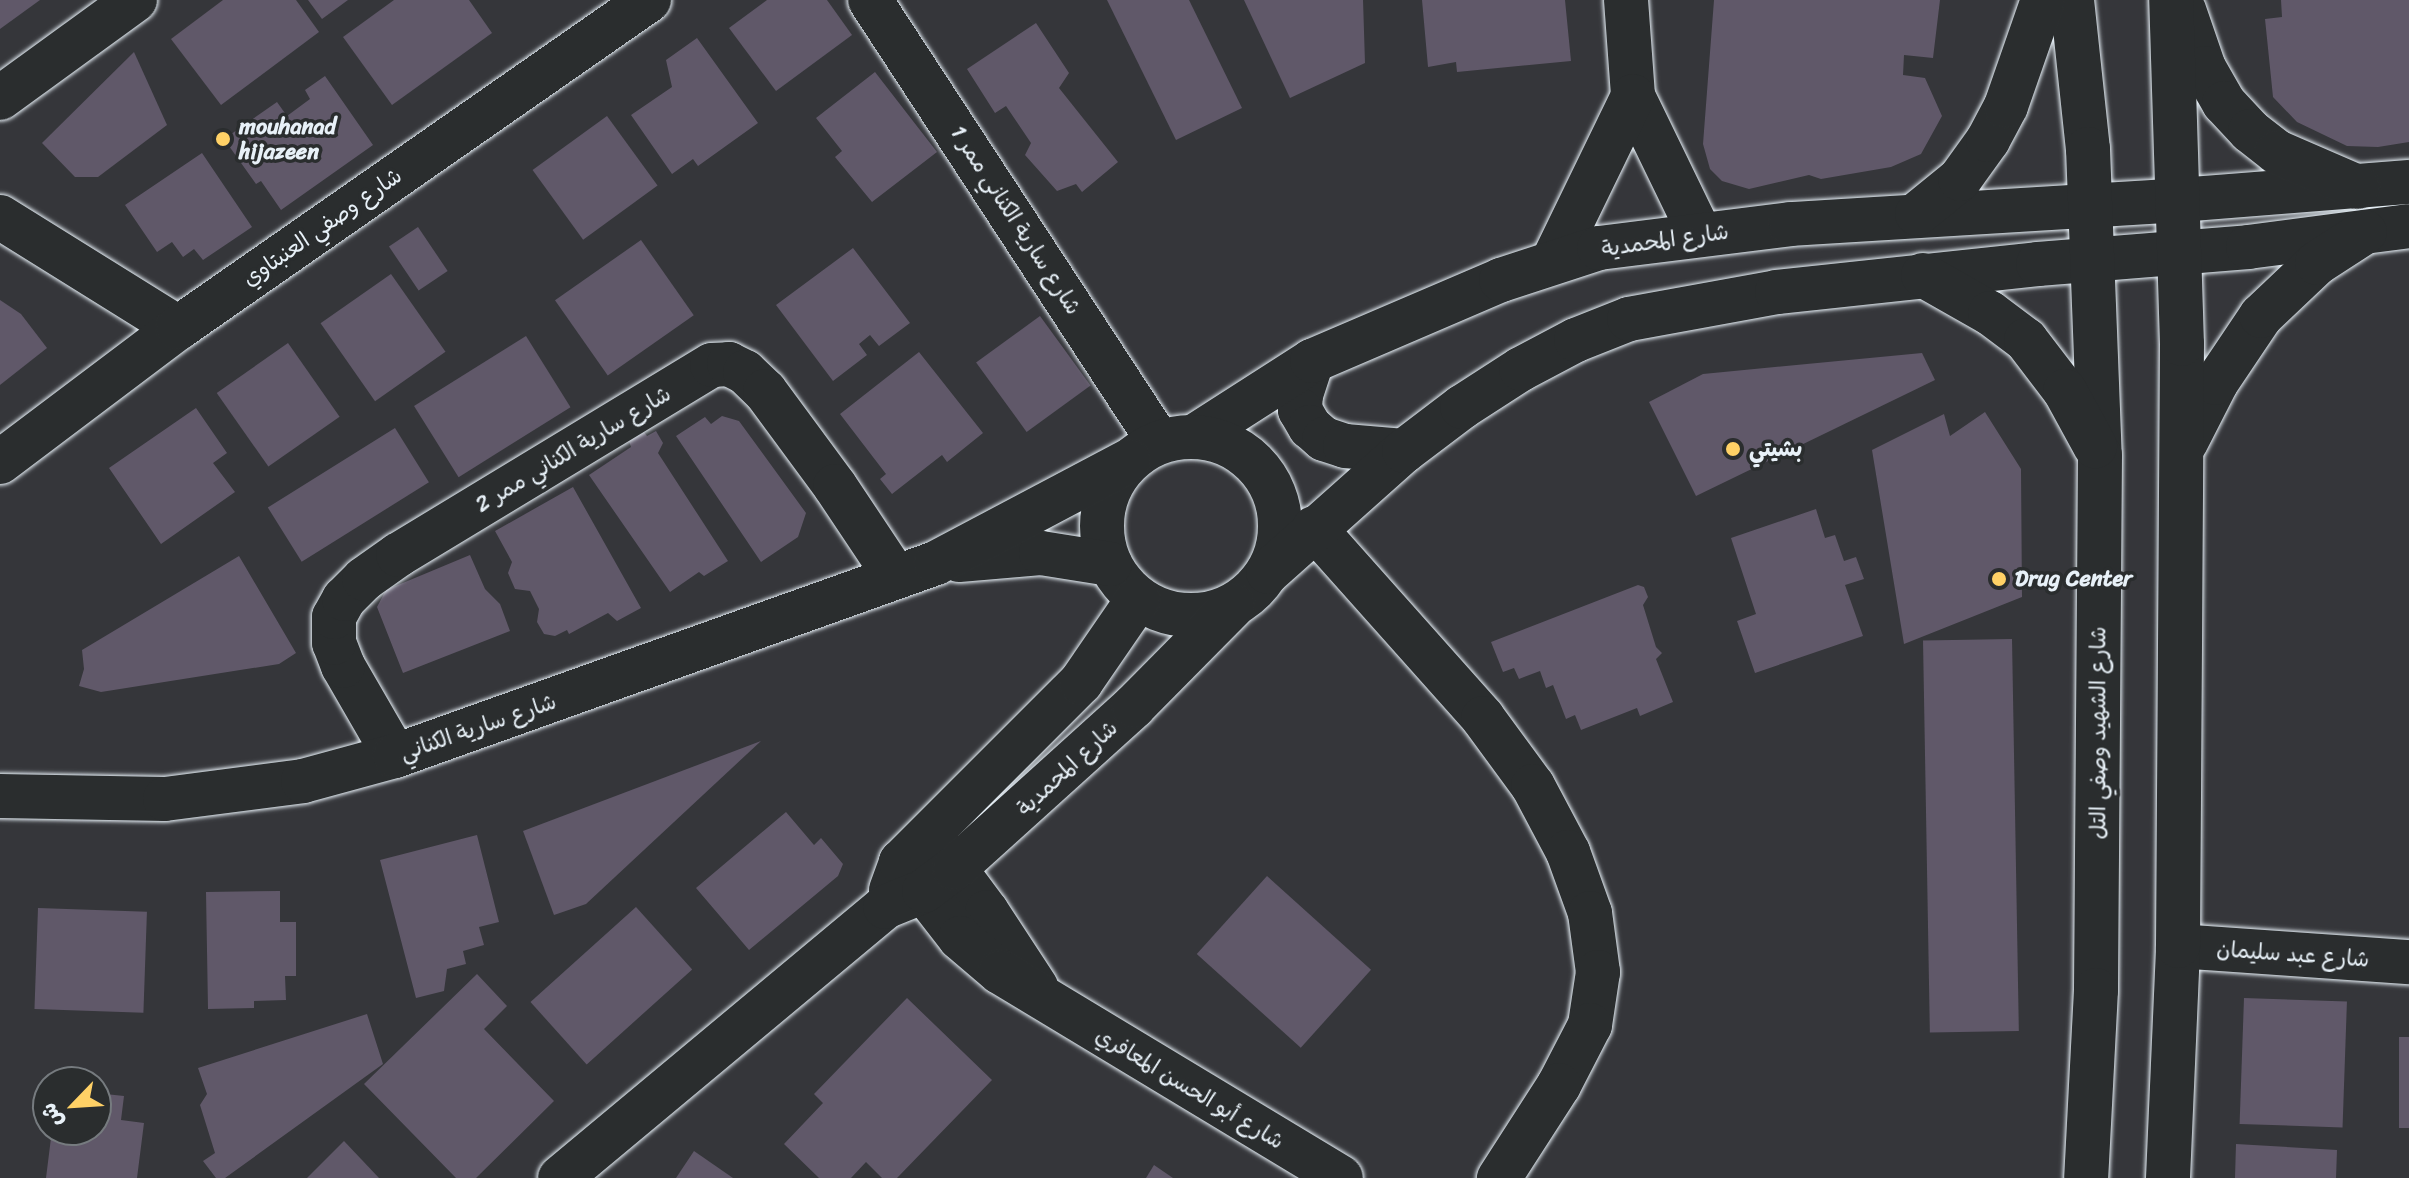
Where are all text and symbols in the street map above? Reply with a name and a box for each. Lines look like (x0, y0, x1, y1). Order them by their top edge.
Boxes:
place label: mouhanad hijazeen (239, 113, 336, 164)
street label: شارع سارية الكناني ممر 1 (945, 121, 1087, 319)
marker: mouhanad hijazeen (214, 130, 232, 148)
street label: شارع وصفي العنبتاوي (237, 162, 407, 292)
street label: شارع المحمدية (1600, 218, 1730, 262)
street label: شارع سارية الكناني ممر 2 (470, 380, 676, 518)
place label: بشيتي (1749, 436, 1802, 462)
marker: بشيتي (1724, 440, 1742, 458)
place label: Drug Center (2015, 566, 2133, 592)
marker: Drug Center (1990, 570, 2008, 588)
street label: شارع الشهيد وصفي التل (2085, 626, 2111, 840)
street label: شارع سارية الكناني (396, 688, 560, 766)
street label: شارع المحمدية (1011, 715, 1123, 821)
street label: شارع عبد سليمان (2216, 935, 2370, 973)
street label: شارع أبو الحسن المعافري (1091, 1021, 1289, 1155)
north arrow (32, 1066, 112, 1146)
text: ش (29, 1096, 74, 1135)

